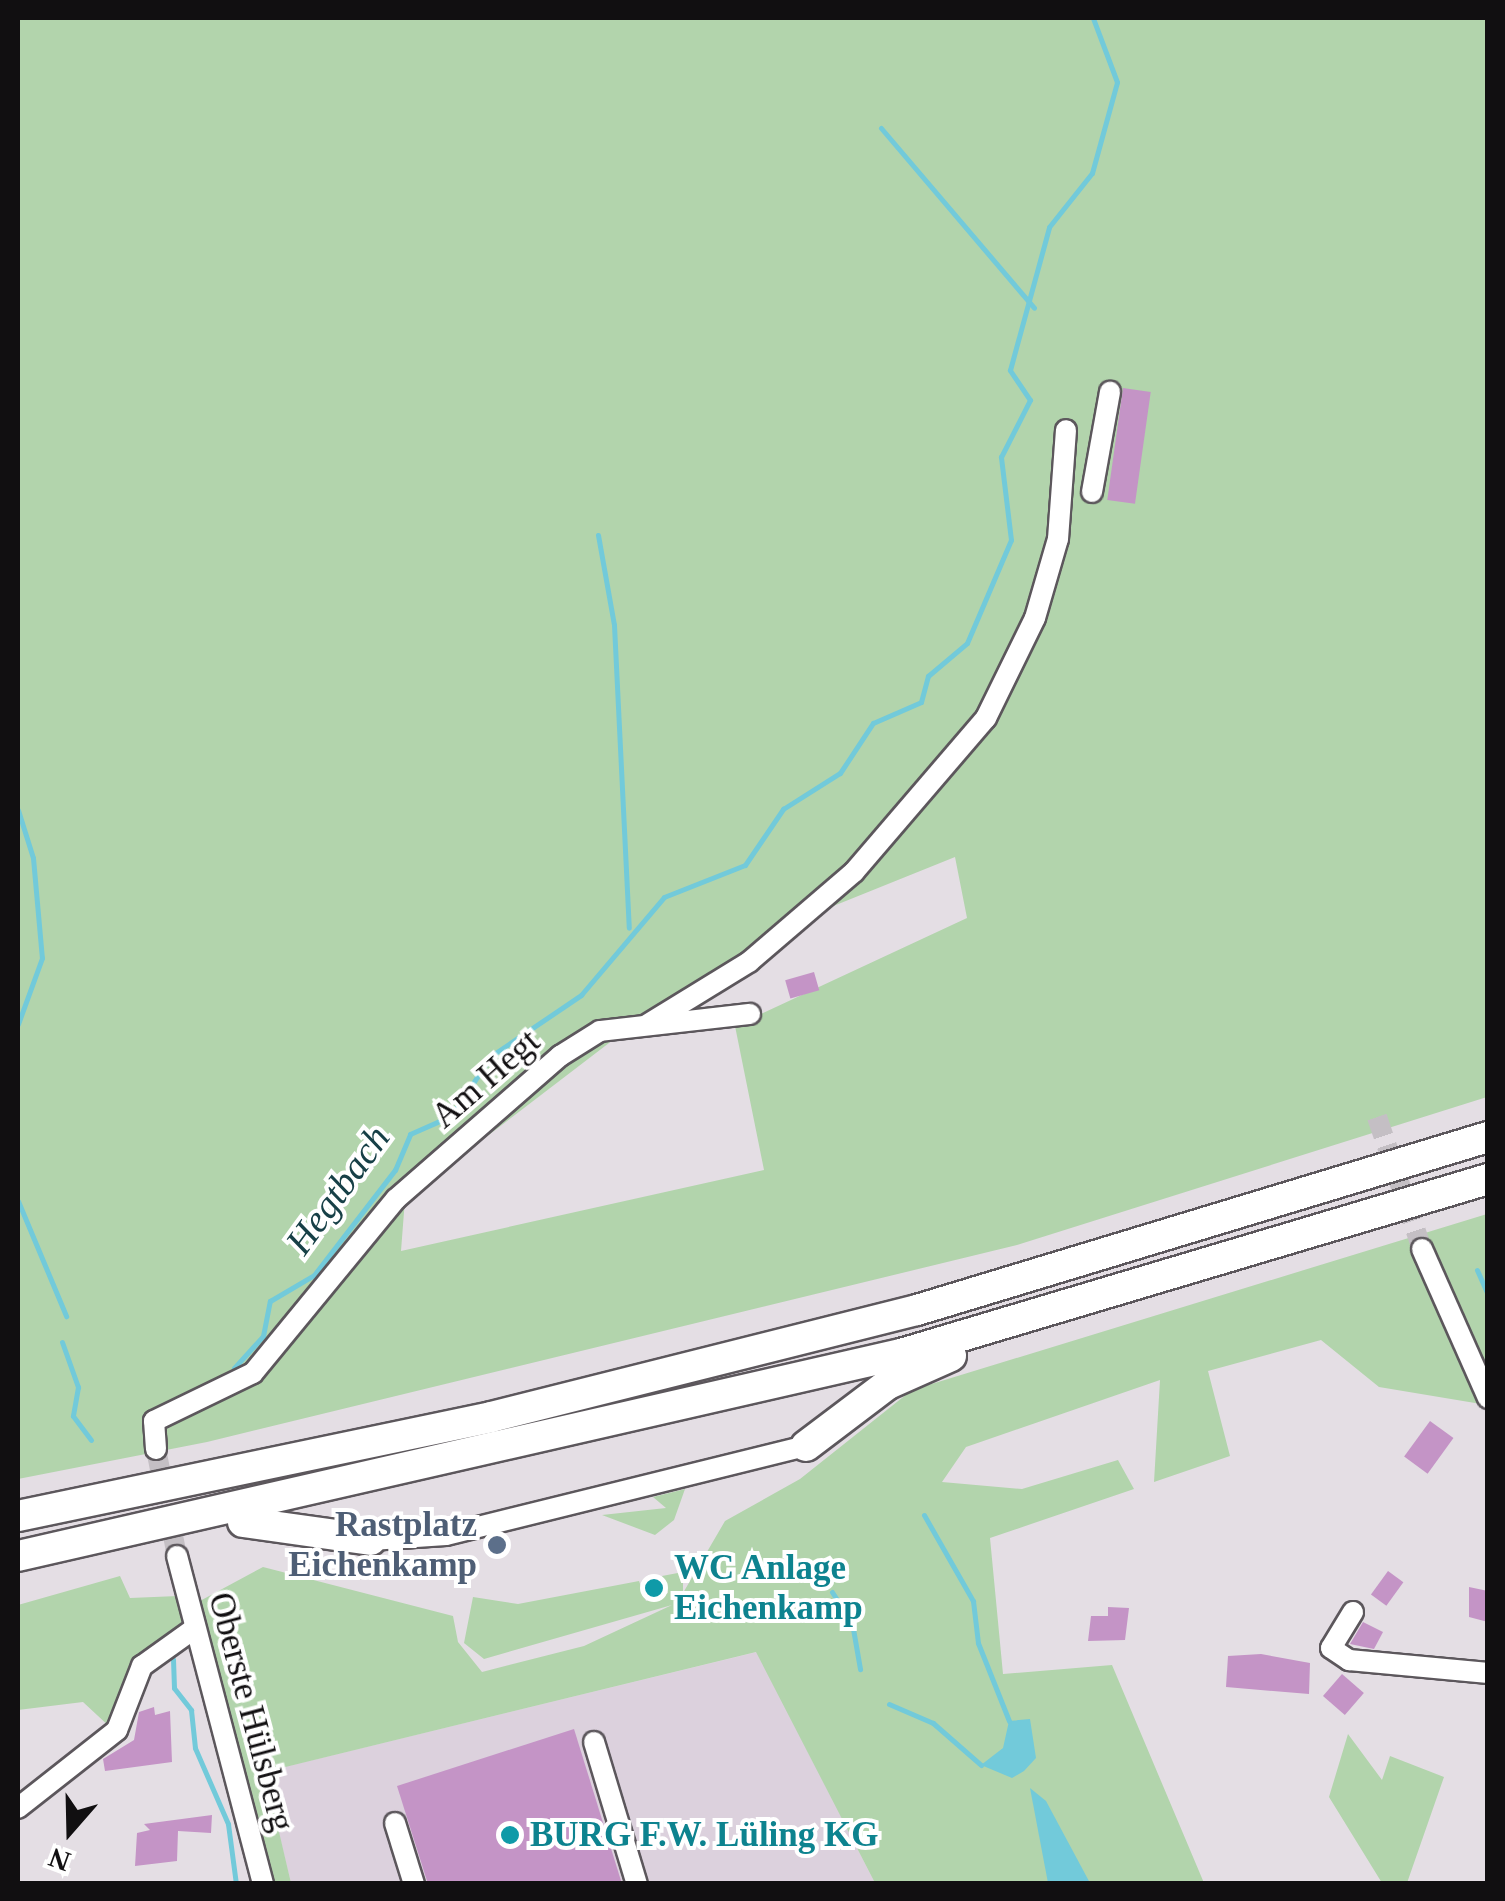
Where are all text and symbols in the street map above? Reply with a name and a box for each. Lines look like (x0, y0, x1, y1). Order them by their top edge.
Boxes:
street label: Am Hegt (423, 1021, 549, 1137)
water label: Hegtbach (276, 1117, 400, 1263)
place label: Rastplatz Eichenkamp (288, 1504, 477, 1586)
marker: Rastplatz Eichenkamp (486, 1534, 508, 1556)
place label: WC Anlage Eichenkamp (674, 1547, 863, 1629)
marker: WC Anlage Eichenkamp (643, 1577, 665, 1599)
street label: Oberste Hülsberg (199, 1588, 303, 1836)
north arrow (20, 1781, 120, 1881)
place label: BURG F.W. Lüling KG (530, 1814, 878, 1856)
marker: BURG F.W. Lüling KG (499, 1824, 521, 1846)
text: N (45, 1842, 74, 1878)

